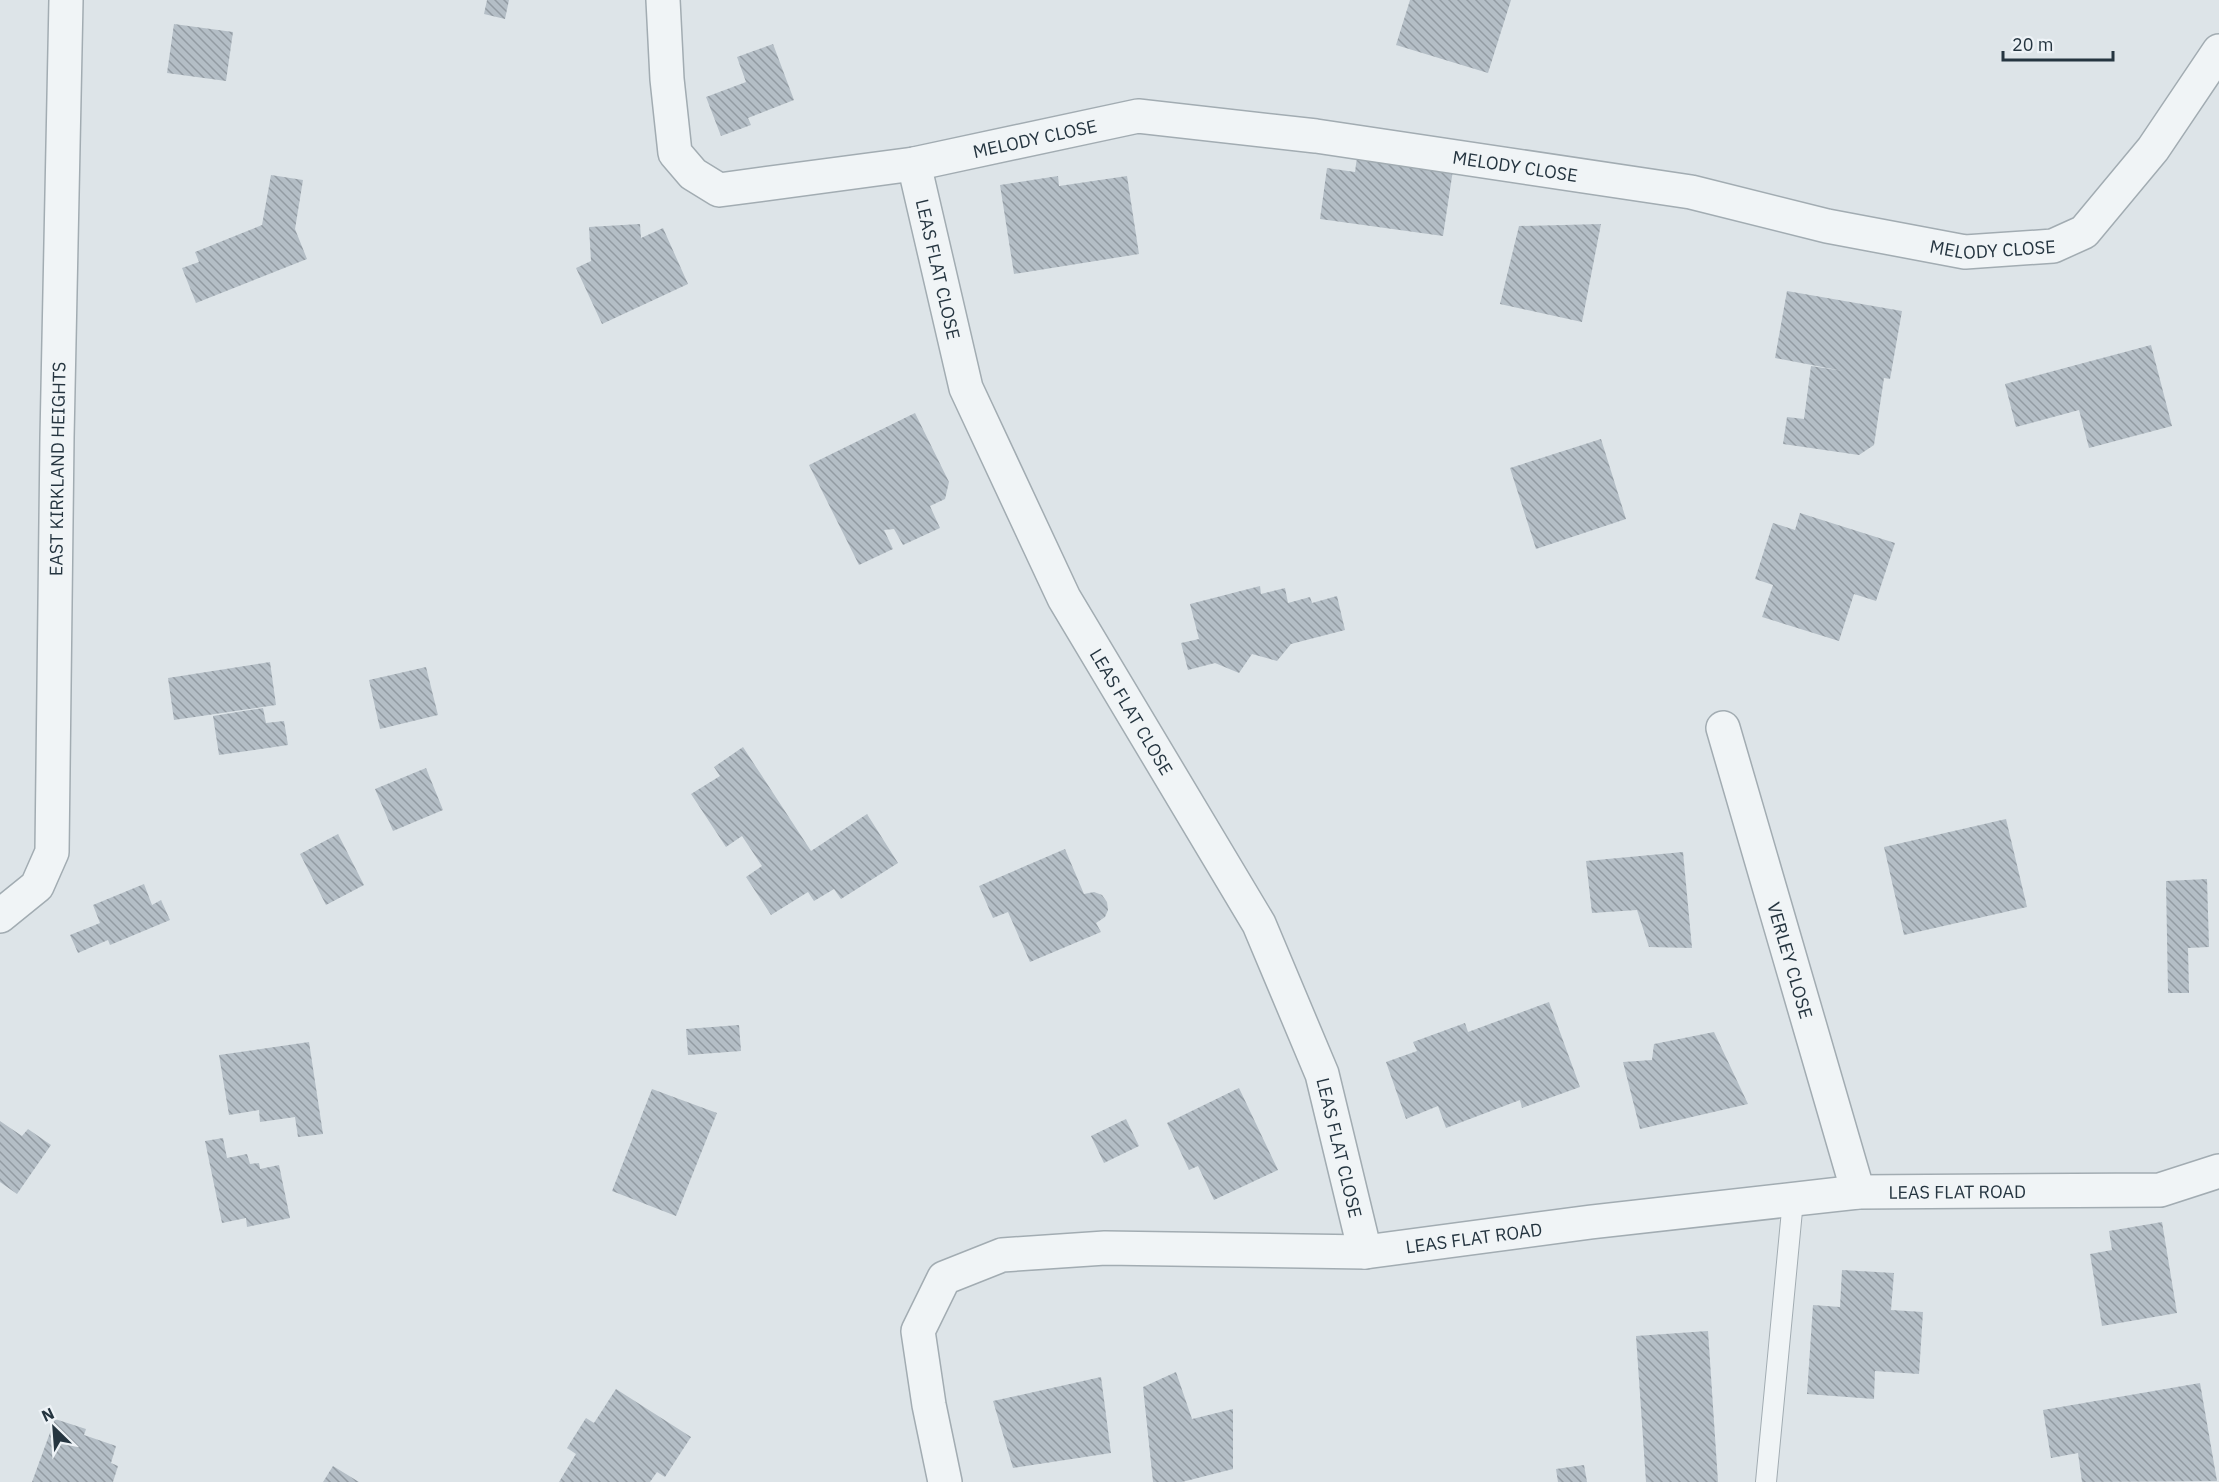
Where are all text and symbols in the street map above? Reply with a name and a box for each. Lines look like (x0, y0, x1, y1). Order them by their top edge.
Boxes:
scale bar (2003, 24, 2112, 62)
text: 20 m (2012, 33, 2054, 56)
street label: MELODY CLOSE (971, 114, 1099, 163)
street label: MELODY CLOSE (1451, 145, 1579, 186)
street label: LEAS FLAT CLOSE (911, 197, 966, 342)
street label: MELODY CLOSE (1928, 234, 2056, 264)
street label: EAST KIRKLAND HEIGHTS (44, 361, 70, 576)
street label: LEAS FLAT CLOSE (1085, 644, 1179, 779)
street label: VERLEY CLOSE (1763, 899, 1818, 1021)
street label: LEAS FLAT CLOSE (1312, 1075, 1368, 1220)
street label: LEAS FLAT ROAD (1888, 1179, 2026, 1203)
street label: LEAS FLAT ROAD (1404, 1217, 1544, 1258)
north arrow (24, 1398, 84, 1458)
text: N (38, 1403, 57, 1426)

